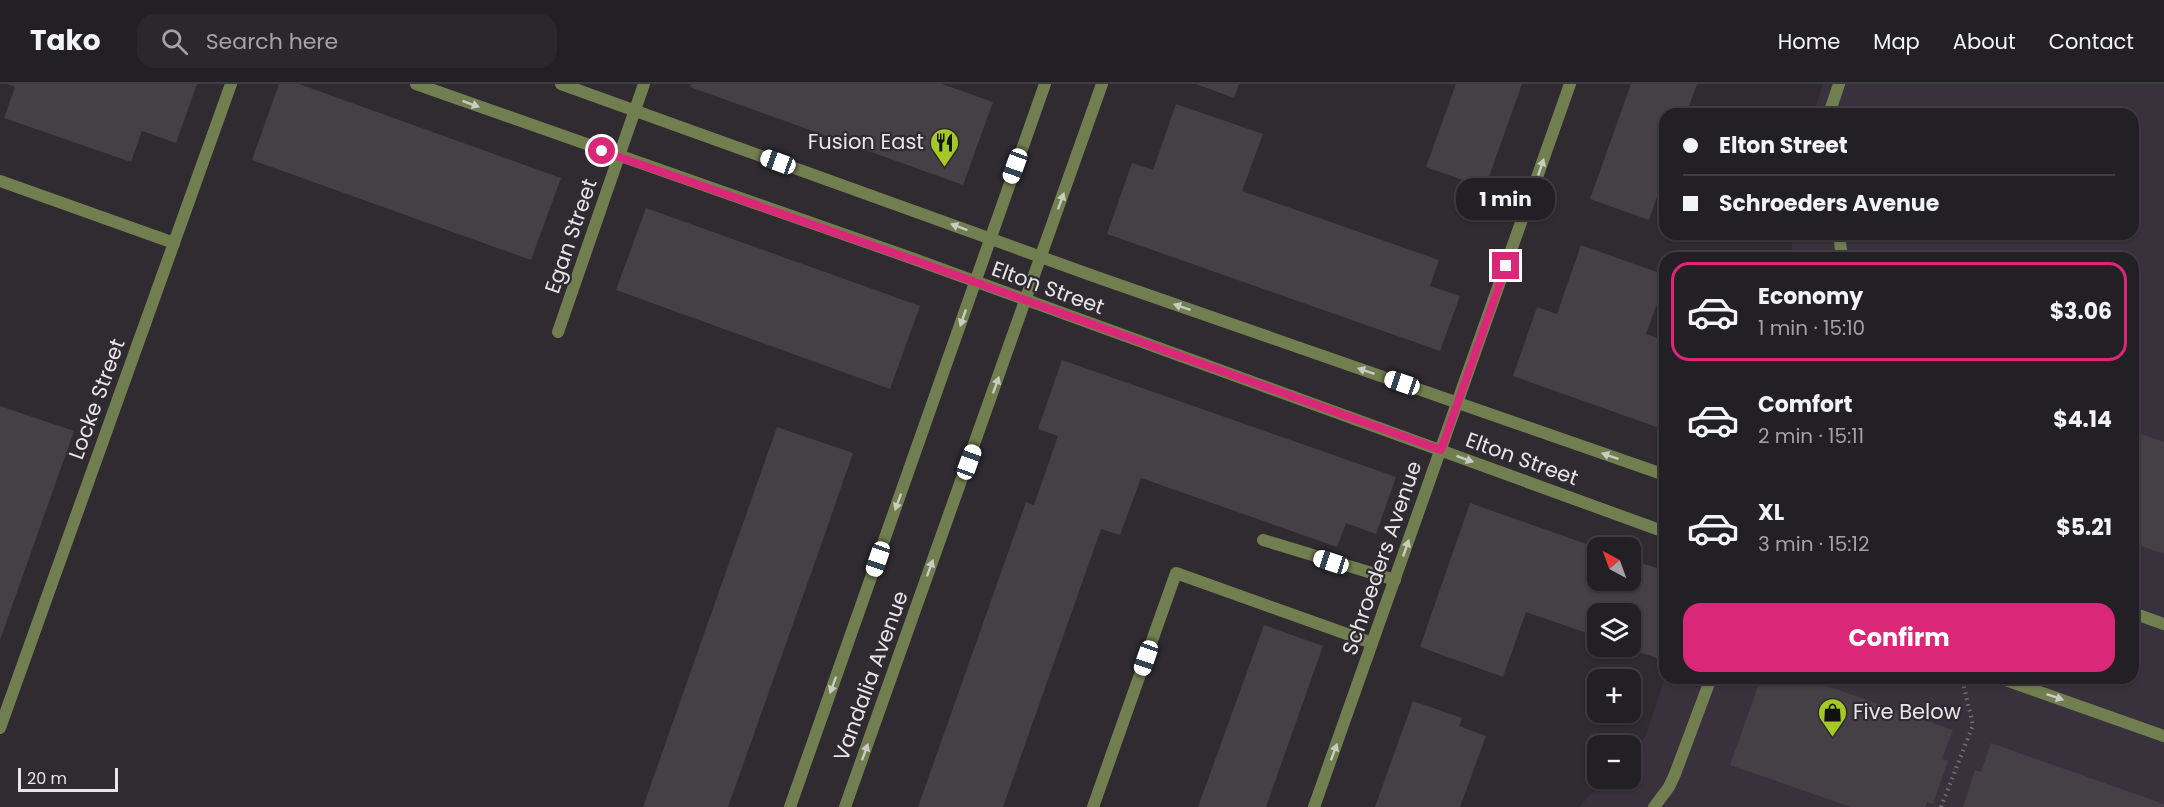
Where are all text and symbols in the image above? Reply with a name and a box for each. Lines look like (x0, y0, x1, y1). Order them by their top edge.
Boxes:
search box (137, 14, 557, 68)
text: Tako (30, 21, 101, 60)
icon: search (158, 25, 191, 58)
text: Search here (206, 26, 338, 57)
text: Home (1778, 27, 1840, 56)
text: Map (1873, 27, 1920, 56)
text: About (1953, 27, 2016, 56)
text: Contact (2049, 27, 2134, 56)
one-way arrow (462, 99, 480, 109)
restaurant icon: Fusion East (929, 126, 961, 168)
place label: Fusion East (808, 127, 924, 156)
text: Elton Street (1719, 130, 1848, 161)
route start (588, 137, 615, 164)
car (1000, 146, 1030, 186)
car (758, 147, 798, 177)
one-way arrow (1537, 157, 1547, 175)
street label: Egan Street (537, 175, 604, 297)
callout: 1 min (1456, 179, 1556, 221)
text: 1 min (1479, 185, 1532, 213)
text: Schroeders Avenue (1719, 188, 1939, 219)
one-way arrow (1056, 192, 1066, 210)
one-way arrow (950, 221, 968, 231)
route end (1492, 252, 1519, 279)
street label: Elton Street (988, 254, 1108, 321)
text: Economy (1758, 281, 1863, 312)
icon: car (1686, 285, 1740, 339)
text: $3.06 (2050, 296, 2112, 327)
one-way arrow (1173, 302, 1191, 312)
one-way arrow (958, 309, 968, 327)
text: 1 min · 15:10 (1758, 314, 1865, 342)
street label: Locke Street (61, 335, 132, 463)
one-way arrow (1357, 366, 1375, 375)
car (1382, 369, 1422, 397)
one-way arrow (992, 376, 1002, 394)
text: Comfort (1758, 389, 1852, 420)
icon: car (1686, 393, 1740, 447)
text: $4.14 (2053, 404, 2112, 435)
text: 2 min · 15:11 (1758, 422, 1864, 450)
street label: Elton Street (1462, 425, 1582, 492)
car (954, 442, 984, 482)
one-way arrow (1601, 450, 1619, 460)
one-way arrow (1456, 455, 1474, 464)
street label: Schroeders Avenue (1335, 457, 1428, 659)
one-way arrow (893, 493, 903, 511)
text: XL (1758, 497, 1784, 528)
icon: car (1686, 501, 1740, 555)
text: $5.21 (2056, 512, 2112, 543)
text: 3 min · 15:12 (1758, 530, 1869, 558)
north arrow (1587, 537, 1641, 591)
map controls (1587, 537, 1641, 789)
car (864, 539, 892, 579)
one-way arrow (1401, 539, 1411, 557)
car (1311, 548, 1351, 576)
one-way arrow (926, 559, 936, 577)
street label: Vandalia Avenue (826, 587, 915, 765)
button: layers (1587, 603, 1641, 657)
button: Confirm (1683, 603, 2115, 672)
car (1132, 638, 1160, 678)
button: + (1587, 669, 1641, 723)
one-way arrow (827, 676, 837, 694)
one-way arrow (2046, 693, 2064, 703)
shop icon: Five Below (1816, 696, 1848, 738)
place label: Five Below (1853, 697, 1961, 726)
button: − (1587, 735, 1641, 789)
one-way arrow (860, 743, 870, 761)
one-way arrow (1329, 743, 1339, 761)
scale bar (18, 765, 118, 792)
text: 20 m (27, 767, 67, 790)

